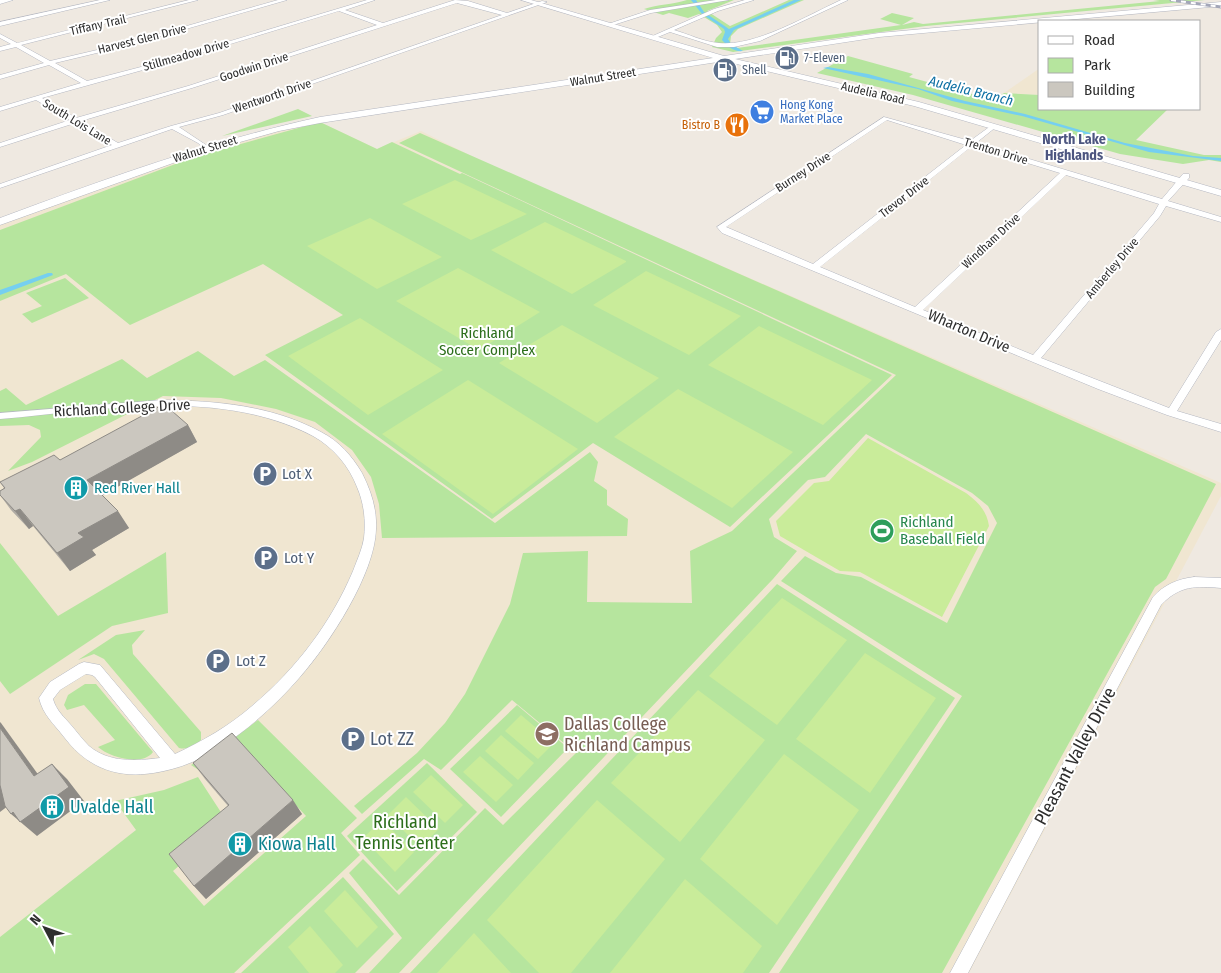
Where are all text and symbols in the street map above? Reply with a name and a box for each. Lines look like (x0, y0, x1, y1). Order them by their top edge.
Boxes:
street label: Tiffany Trail (69, 12, 127, 38)
legend (1038, 20, 1201, 110)
street label: Harvest Glen Drive (96, 21, 188, 57)
text: Road (1084, 31, 1115, 49)
street label: Stillmeadow Drive (141, 36, 231, 74)
fuel station icon: 7-Eleven (774, 45, 800, 71)
street label: Goodwin Drive (218, 49, 290, 85)
place label: 7-Eleven (804, 51, 845, 65)
text: Park (1084, 56, 1111, 74)
fuel station icon: Shell (712, 57, 738, 83)
place label: Shell (742, 63, 767, 77)
street label: Walnut Street (569, 65, 637, 89)
water label: Audelia Branch (926, 72, 1015, 110)
street label: Wentworth Drive (231, 76, 313, 116)
street label: Audelia Road (840, 79, 906, 107)
text: Building (1084, 81, 1135, 99)
street label: South Lois Lane (40, 96, 114, 148)
place label: Hong Kong Market Place (780, 98, 843, 126)
supermarket icon: Hong Kong Market Place (749, 99, 775, 125)
restaurant icon: Bistro B (724, 112, 750, 138)
place label: Bistro B (682, 118, 720, 132)
district label: North Lake Highlands (1042, 131, 1106, 164)
street label: Walnut Street (171, 133, 239, 165)
street label: Trenton Drive (962, 135, 1030, 167)
street label: Burney Drive (773, 149, 833, 195)
street label: Trevor Drive (876, 173, 932, 221)
street label: Windham Drive (959, 210, 1023, 272)
street label: Amberley Drive (1083, 235, 1141, 301)
street label: Wharton Drive (925, 306, 1013, 356)
park label: Richland Soccer Complex (439, 324, 536, 359)
street label: Richland College Drive (53, 395, 191, 421)
parking icon: Lot X (252, 461, 278, 487)
place label: Lot X (282, 465, 313, 483)
building icon: Red River Hall (63, 475, 89, 501)
place label: Red River Hall (94, 479, 180, 497)
place label: Richland Baseball Field (900, 513, 985, 548)
sports icon: Richland Baseball Field (869, 518, 895, 544)
parking icon: Lot Y (253, 545, 279, 571)
place label: Lot Y (284, 549, 315, 567)
parking icon: Lot Z (205, 648, 231, 674)
place label: Lot Z (236, 652, 266, 670)
street label: Pleasant Valley Drive (1029, 683, 1121, 829)
place label: Dallas College Richland Campus (564, 713, 691, 756)
school or university icon: Dallas College Richland Campus (534, 721, 560, 747)
parking icon: Lot ZZ (340, 726, 366, 752)
place label: Lot ZZ (370, 728, 414, 750)
building icon: Uvalde Hall (39, 794, 65, 820)
place label: Uvalde Hall (70, 796, 154, 818)
park label: Richland Tennis Center (355, 811, 456, 854)
building icon: Kiowa Hall (227, 831, 253, 857)
place label: Kiowa Hall (258, 833, 335, 855)
north arrow (20, 903, 70, 953)
text: N (26, 911, 45, 929)

